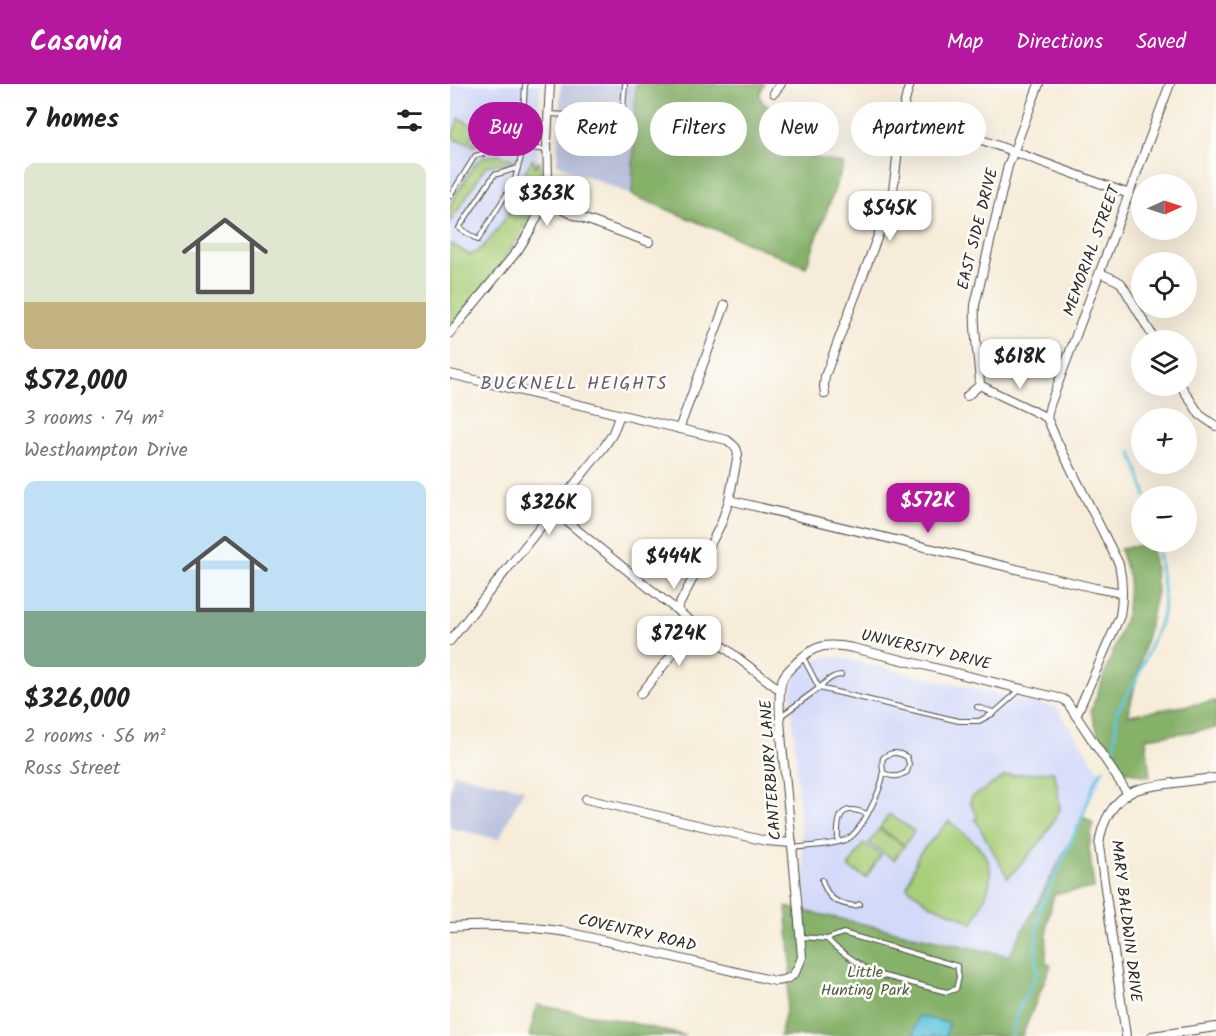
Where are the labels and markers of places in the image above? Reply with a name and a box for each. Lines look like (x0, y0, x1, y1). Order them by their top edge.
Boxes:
pin: $363K (505, 176, 589, 227)
pin: $545K (848, 191, 932, 242)
pin: $618K (978, 339, 1062, 390)
pin: $572K (886, 483, 970, 534)
pin: $326K (507, 485, 591, 536)
pin: $444K (632, 539, 716, 590)
pin: $724K (637, 616, 721, 667)

